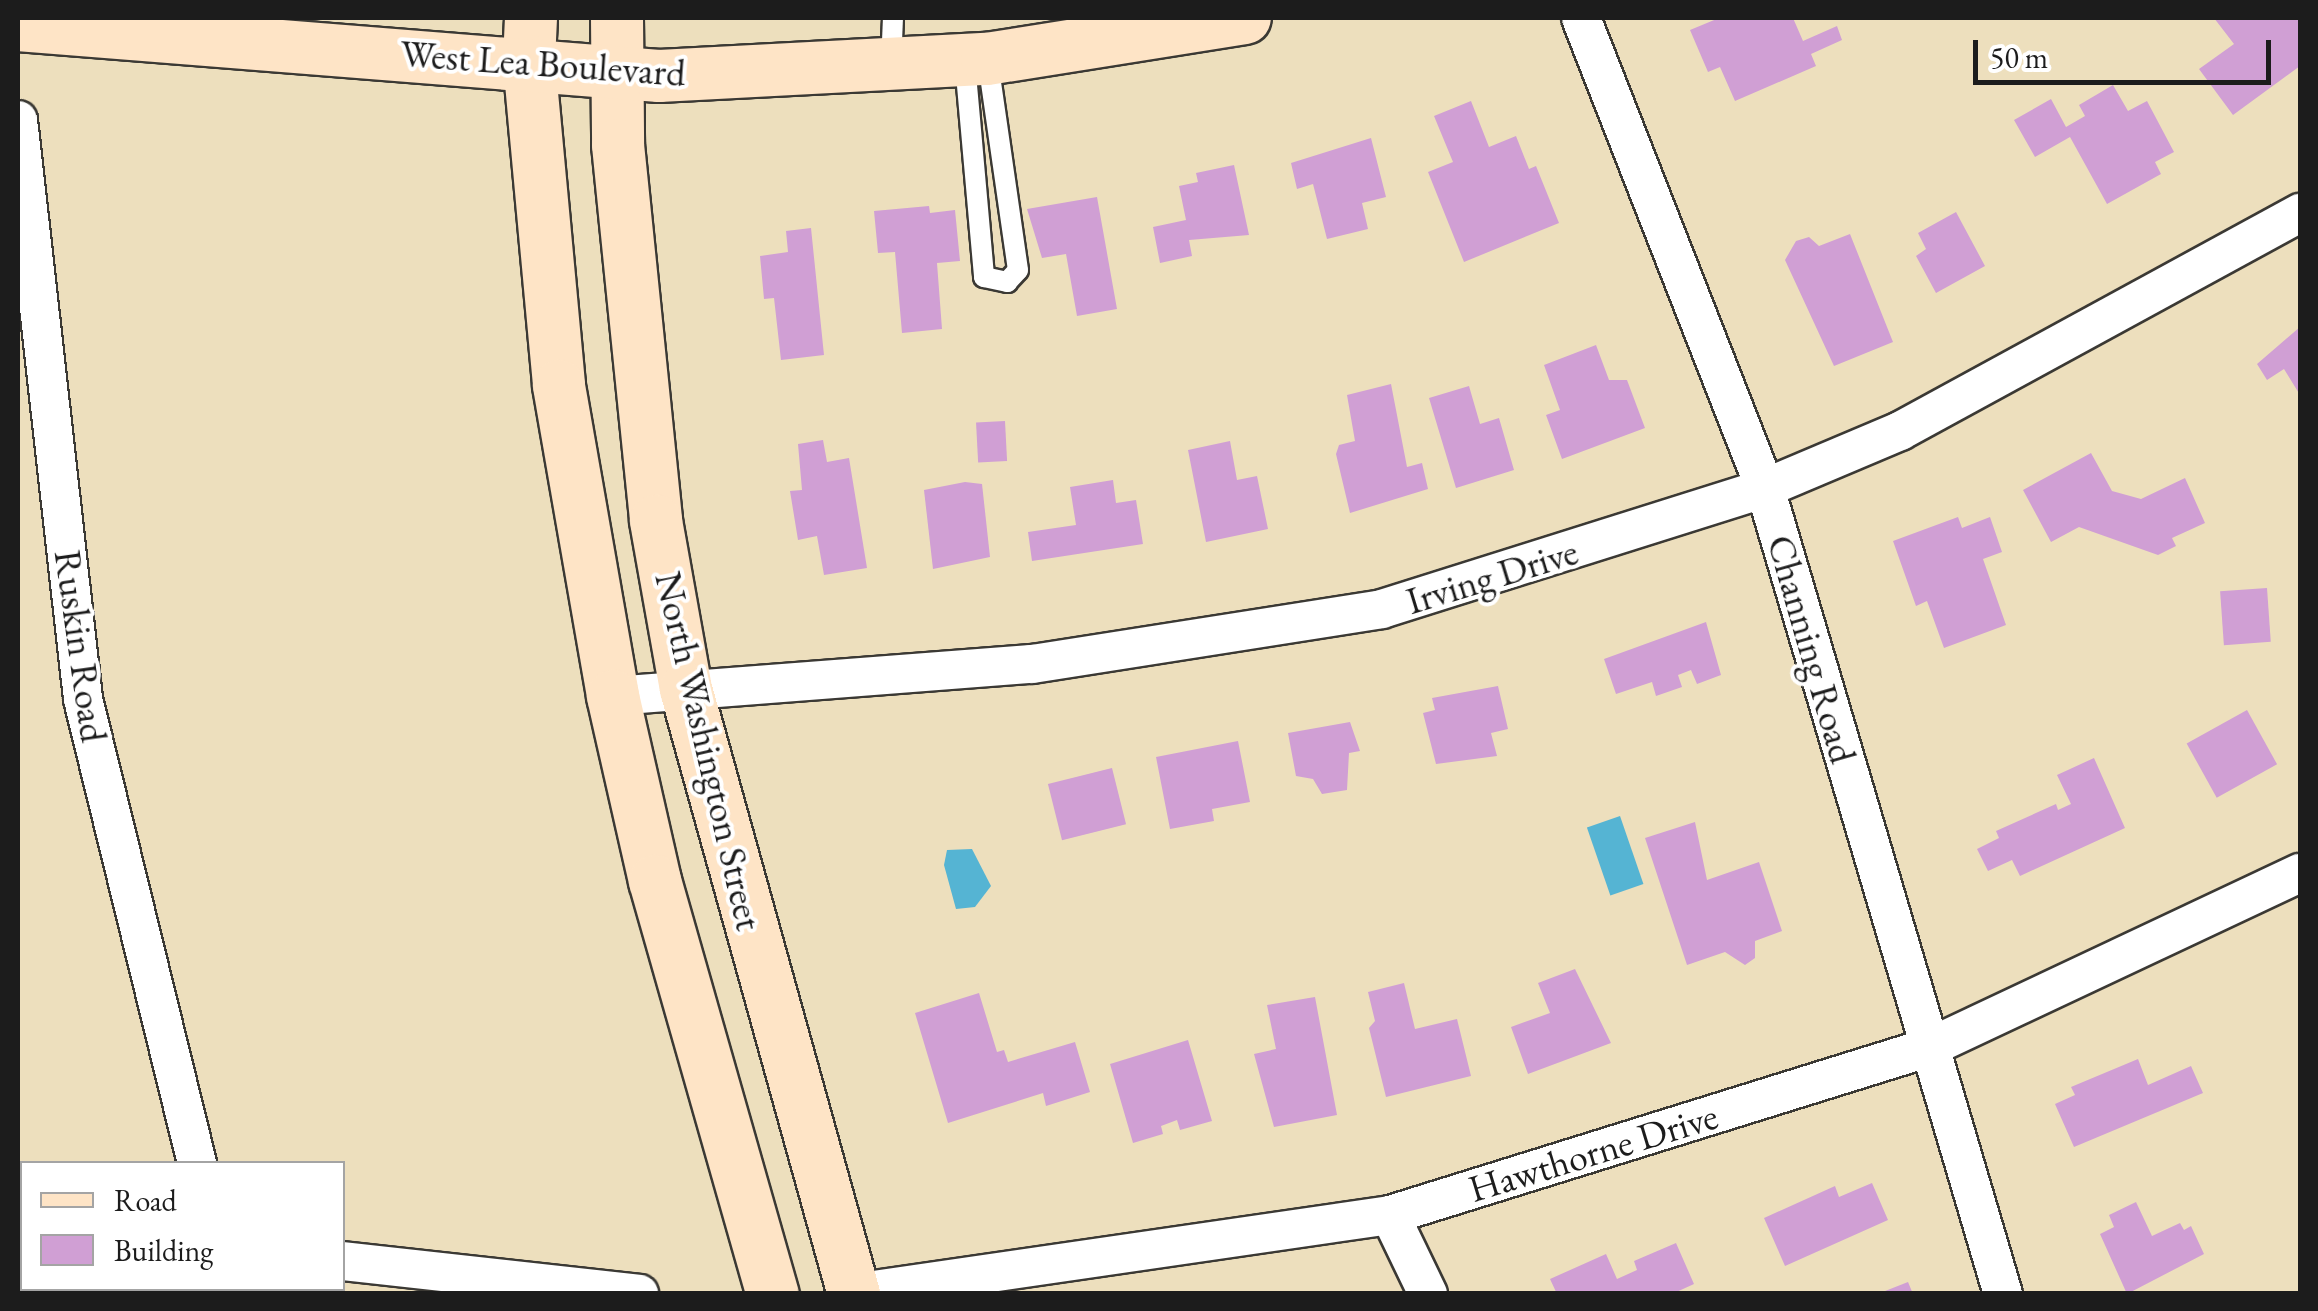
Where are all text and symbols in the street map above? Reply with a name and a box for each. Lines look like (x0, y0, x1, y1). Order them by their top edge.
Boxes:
scale bar (1978, 20, 2276, 82)
street label: West Lea Boulevard (399, 30, 687, 96)
text: 50 m (1990, 38, 2048, 77)
street label: Irving Drive (1401, 528, 1583, 624)
street label: Channing Road (1758, 530, 1866, 768)
street label: Ruskin Road (45, 547, 117, 745)
street label: North Washington Street (646, 567, 772, 935)
street label: Hawthorne Drive (1463, 1092, 1723, 1212)
legend (20, 1161, 345, 1291)
text: Road (114, 1181, 177, 1220)
text: Building (114, 1231, 213, 1270)

